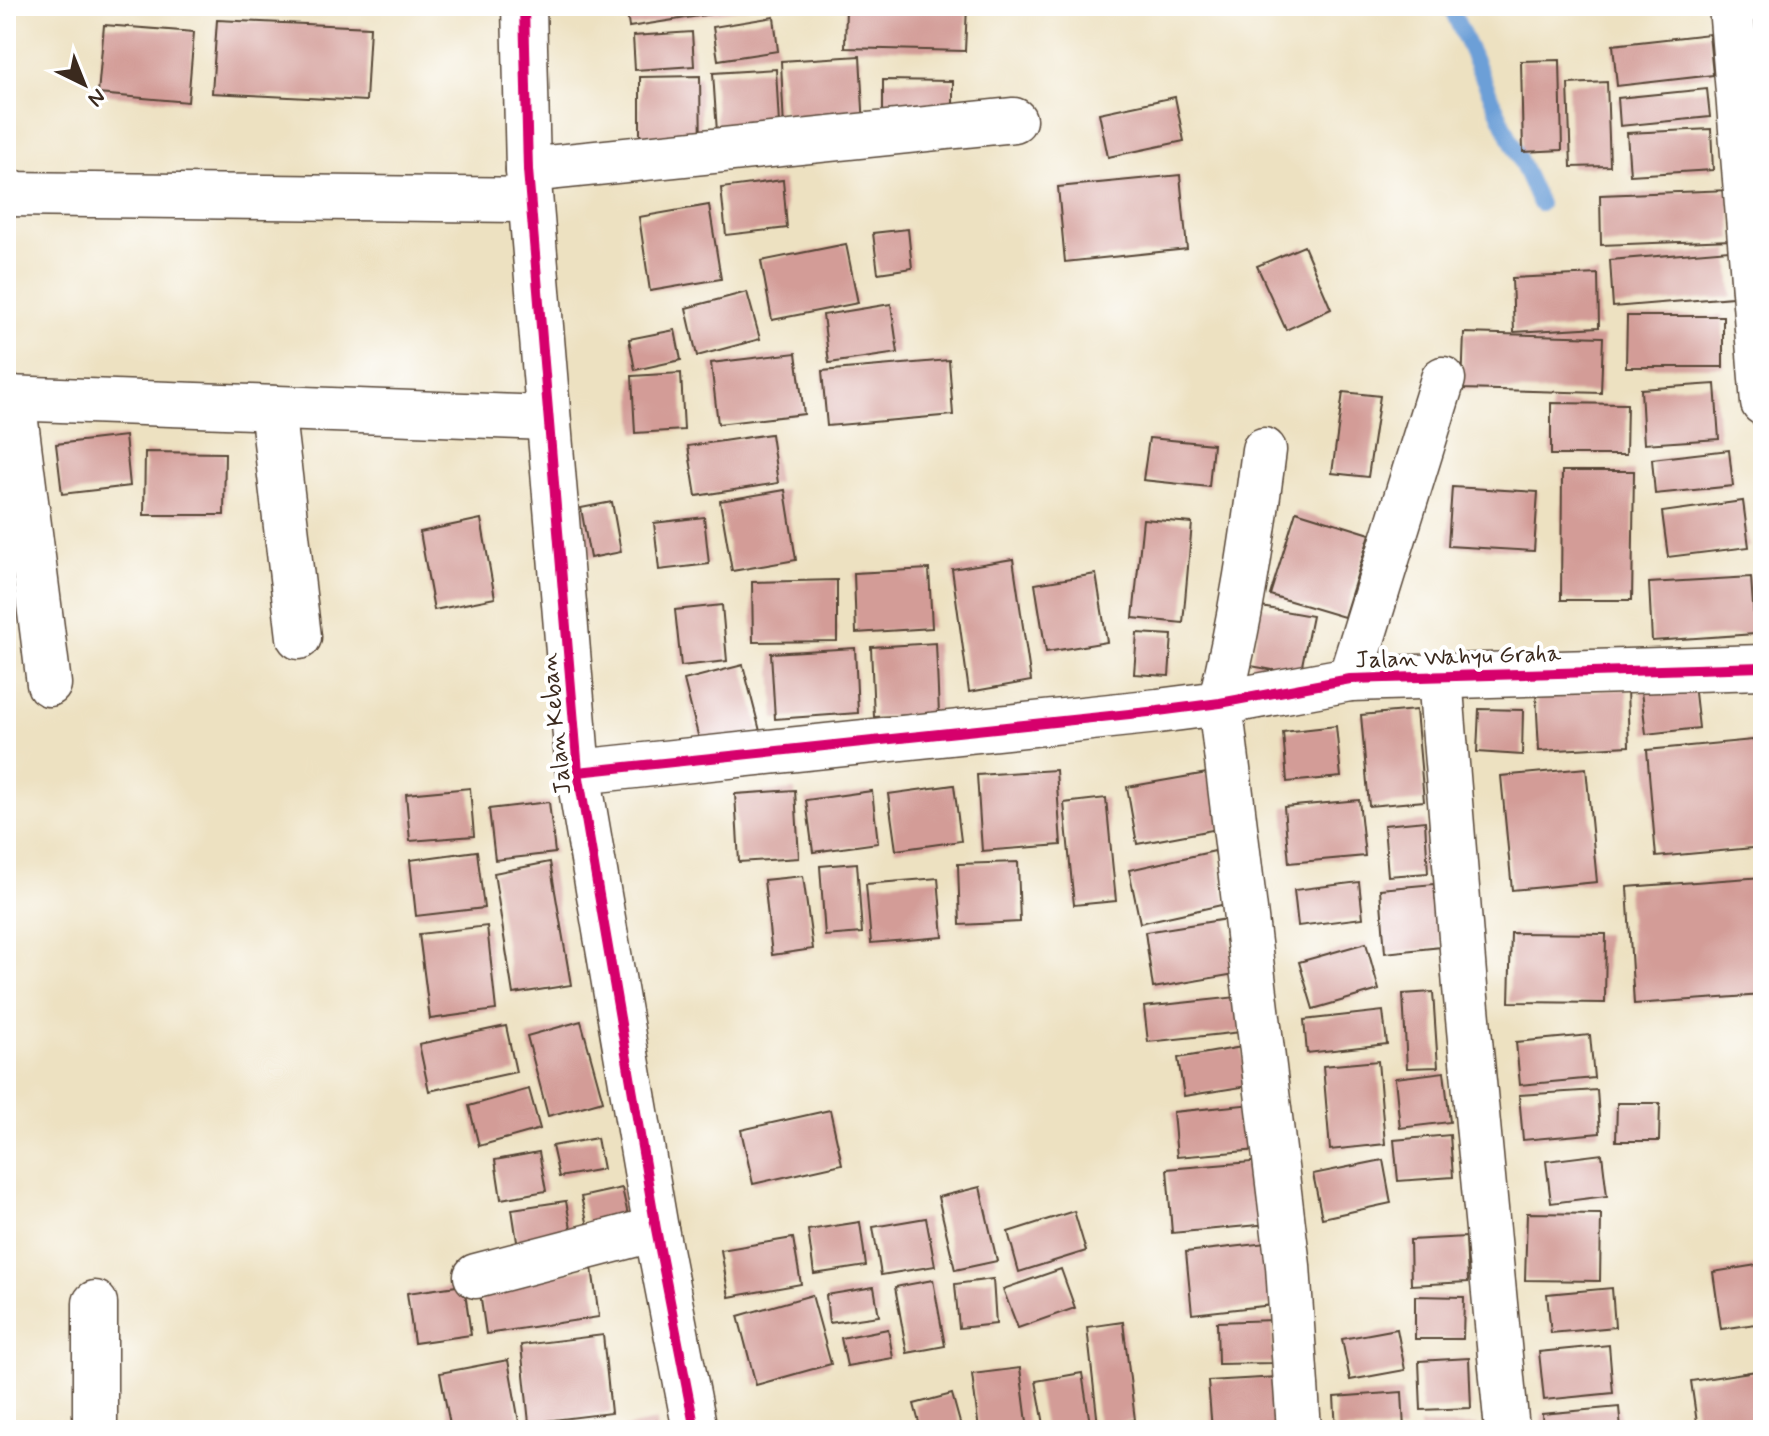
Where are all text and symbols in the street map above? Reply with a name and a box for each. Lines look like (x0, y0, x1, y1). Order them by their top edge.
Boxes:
north arrow (44, 44, 124, 124)
text: N (81, 82, 111, 112)
street label: Jalan Wahyu Graha (1354, 638, 1562, 677)
street label: Jalan Keban (534, 651, 579, 796)

